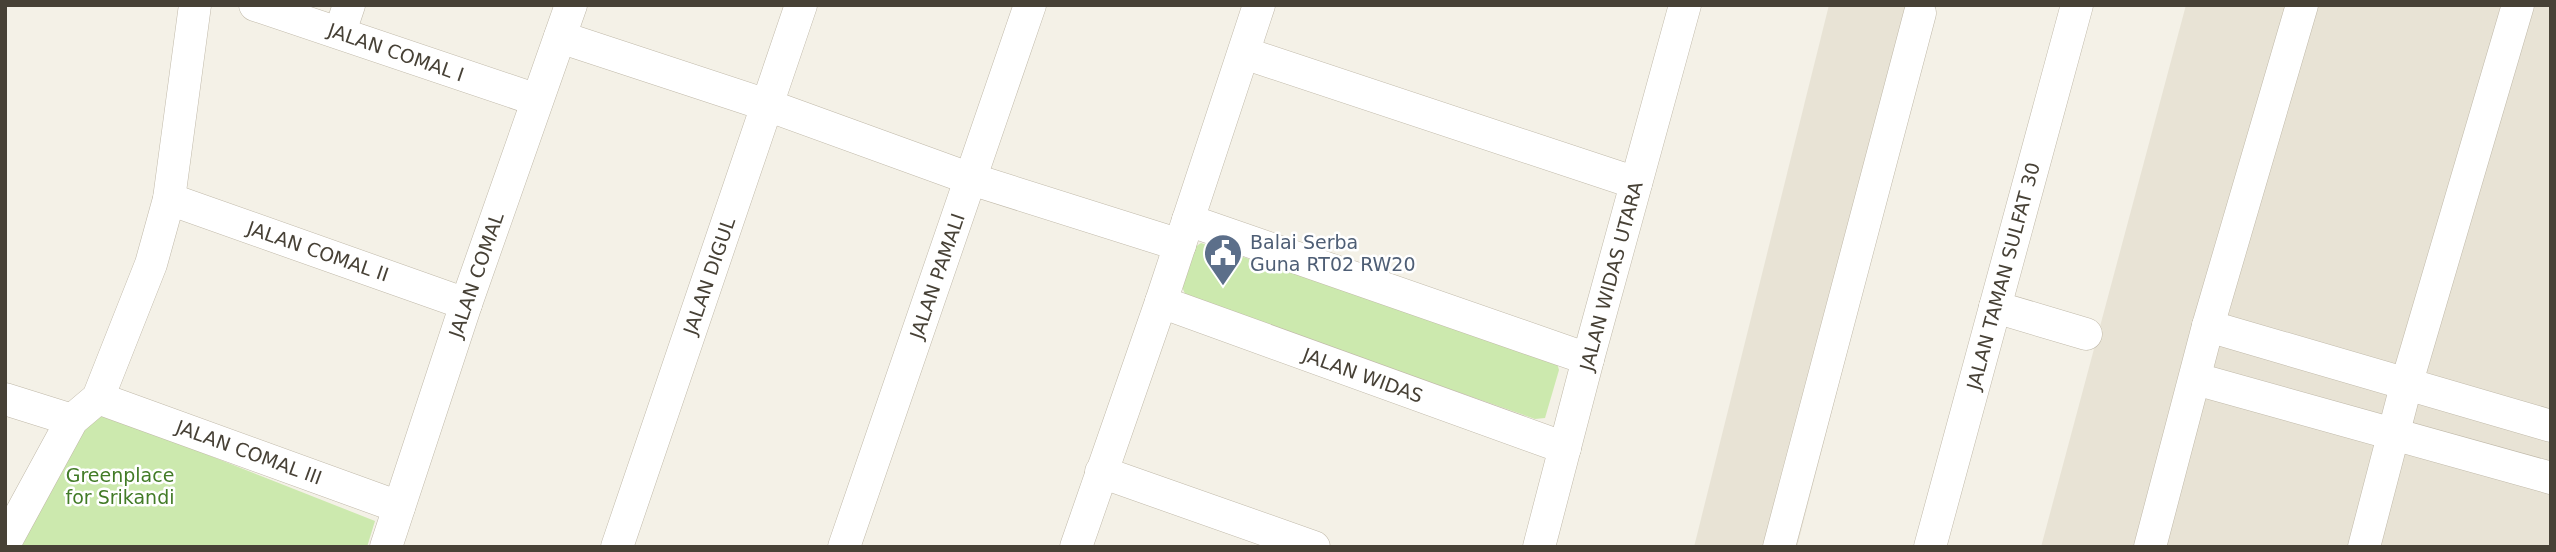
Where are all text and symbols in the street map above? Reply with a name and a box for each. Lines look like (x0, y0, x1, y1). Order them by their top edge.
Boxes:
street label: JALAN COMAL I (324, 18, 467, 86)
street label: JALAN TAMAN SULFAT 30 (1962, 160, 2044, 393)
street label: JALAN WIDAS UTARA (1575, 179, 1647, 374)
street label: JALAN COMAL (444, 209, 508, 341)
street label: JALAN PAMALI (905, 210, 969, 343)
street label: JALAN DIGUL (678, 214, 739, 338)
street label: JALAN COMAL II (244, 216, 392, 285)
place label: Balai Serba Guna RT02 RW20 (1250, 231, 1416, 275)
public building icon: Balai Serba Guna RT02 RW20 (1202, 232, 1244, 287)
street label: JALAN WIDAS (1299, 343, 1426, 407)
street label: JALAN COMAL III (172, 415, 325, 489)
park label: Greenplace for Srikandi (65, 464, 175, 508)

